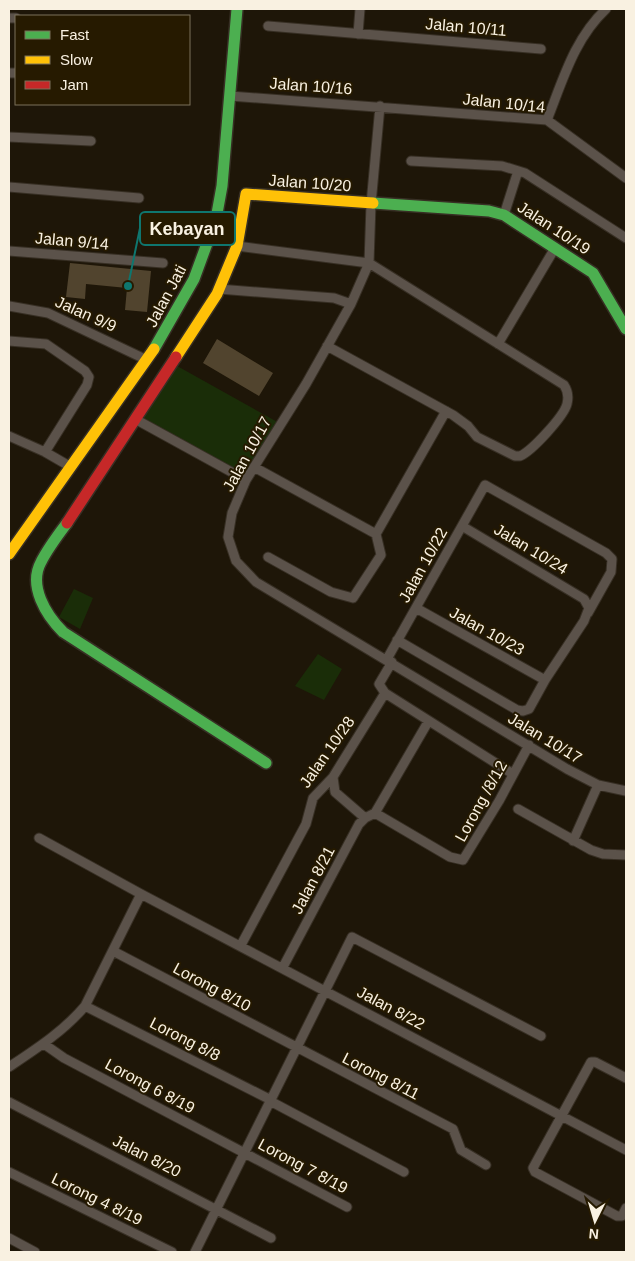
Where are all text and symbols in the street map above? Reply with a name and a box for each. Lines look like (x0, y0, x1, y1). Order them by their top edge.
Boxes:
legend (15, 15, 190, 105)
street label: Jalan 10/11 (425, 15, 507, 39)
text: Fast (60, 26, 90, 43)
text: Slow (60, 51, 93, 68)
street label: Jalan 10/16 (269, 75, 353, 97)
text: Jam (60, 76, 88, 93)
street label: Jalan 10/14 (462, 90, 546, 116)
street label: Jalan 10/20 (268, 172, 352, 194)
street label: Jalan 10/19 (515, 198, 593, 258)
callout: Kebayan (140, 212, 235, 245)
text: Kebayan (149, 219, 225, 239)
street label: Jalan 9/14 (34, 229, 110, 253)
street label: Jalan Jati (143, 262, 189, 330)
street label: Jalan 9/9 (53, 293, 119, 335)
street label: Jalan 10/17 (220, 414, 275, 494)
street label: Jalan 10/24 (491, 520, 571, 578)
street label: Jalan 10/22 (396, 525, 451, 605)
street label: Jalan 10/23 (447, 604, 527, 659)
street label: Jalan 10/17 (505, 709, 585, 767)
street label: Jalan 10/28 (296, 713, 358, 791)
street label: Lorong /8/12 (452, 758, 510, 844)
street label: Jalan 8/21 (288, 843, 338, 917)
street label: Lorong 8/10 (170, 959, 254, 1015)
street label: Jalan 8/22 (354, 983, 428, 1033)
street label: Lorong 8/8 (147, 1014, 223, 1064)
street label: Lorong 8/11 (340, 1049, 422, 1103)
street label: Lorong 6 8/19 (102, 1055, 198, 1117)
street label: Jalan 8/20 (110, 1132, 184, 1180)
street label: Lorong 7 8/19 (255, 1135, 351, 1197)
street label: Lorong 4 8/19 (49, 1170, 145, 1228)
north arrow (570, 1196, 620, 1246)
text: N (588, 1226, 600, 1242)

